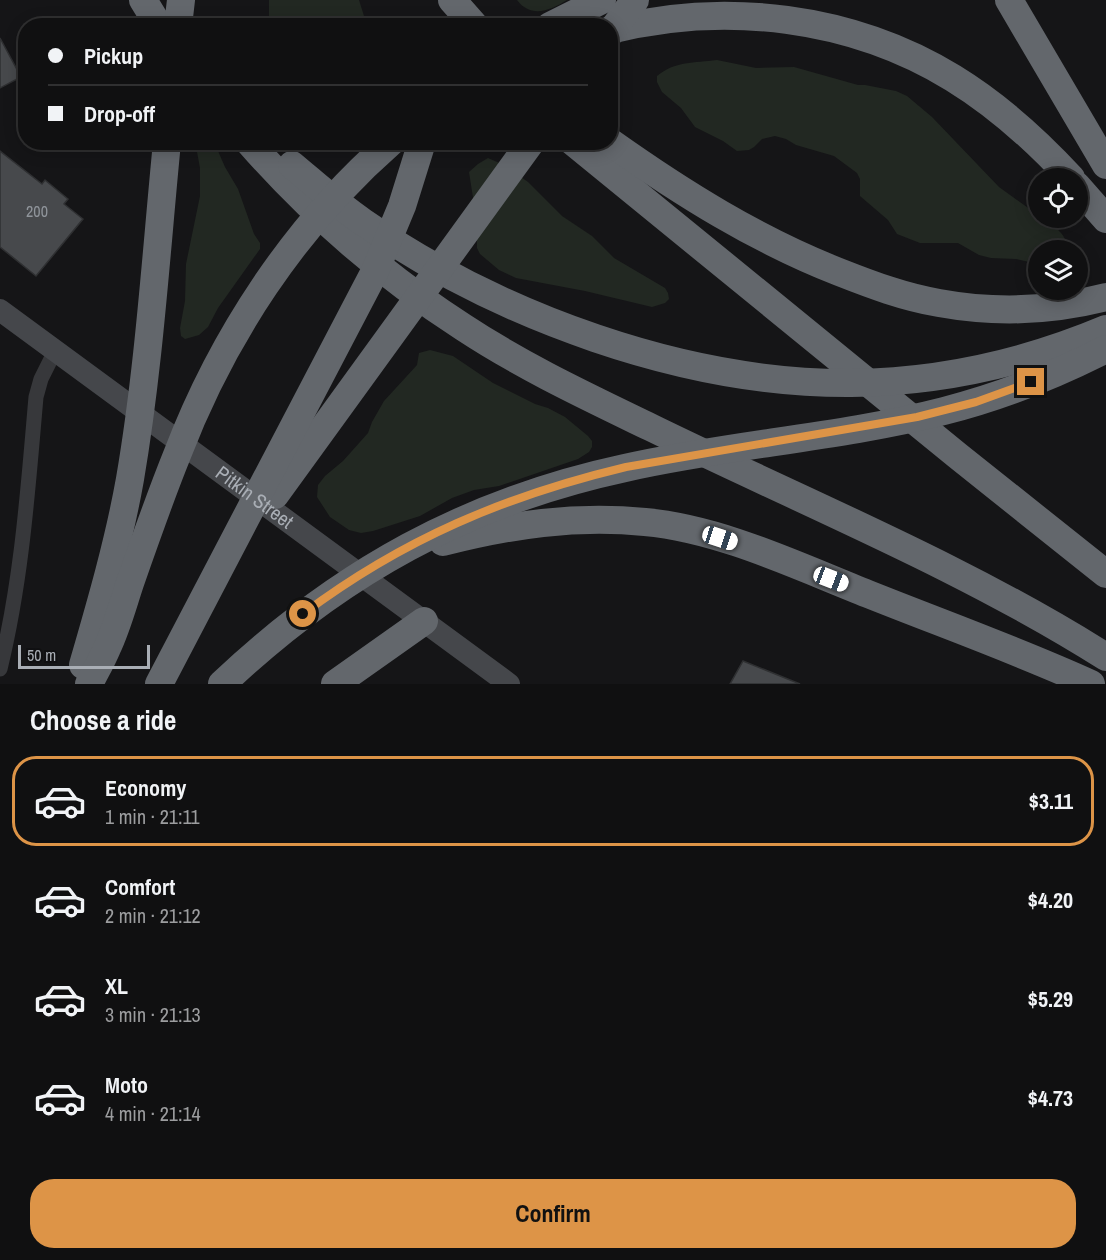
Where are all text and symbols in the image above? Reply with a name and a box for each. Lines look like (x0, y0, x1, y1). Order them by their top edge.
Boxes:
text: Pickup (84, 41, 143, 71)
text: Drop-off (84, 99, 155, 129)
map controls (1028, 168, 1088, 300)
button: locate (1028, 168, 1088, 228)
house number: 200 (26, 200, 48, 222)
button: layers (1028, 240, 1088, 300)
route end (1017, 368, 1044, 395)
street label: Pitkin Street (211, 459, 300, 535)
car (700, 524, 740, 552)
car (811, 564, 851, 594)
route start (289, 600, 316, 627)
scale bar (18, 642, 150, 670)
text: 50 m (27, 644, 56, 666)
text: Choose a ride (30, 702, 176, 738)
text: Economy (105, 773, 186, 803)
icon: car (33, 774, 87, 828)
text: $3.11 (1029, 786, 1073, 816)
text: 1 min · 21:11 (105, 803, 200, 830)
text: Comfort (105, 872, 175, 902)
icon: car (33, 873, 87, 927)
text: $4.20 (1028, 885, 1073, 915)
text: 2 min · 21:12 (105, 902, 201, 929)
text: XL (105, 971, 128, 1001)
icon: car (33, 972, 87, 1026)
text: $5.29 (1028, 984, 1073, 1014)
text: 3 min · 21:13 (105, 1001, 201, 1028)
text: Moto (105, 1070, 148, 1100)
icon: car (33, 1071, 87, 1125)
text: $4.73 (1028, 1083, 1073, 1113)
text: 4 min · 21:14 (105, 1100, 201, 1127)
button: Confirm (30, 1179, 1076, 1248)

